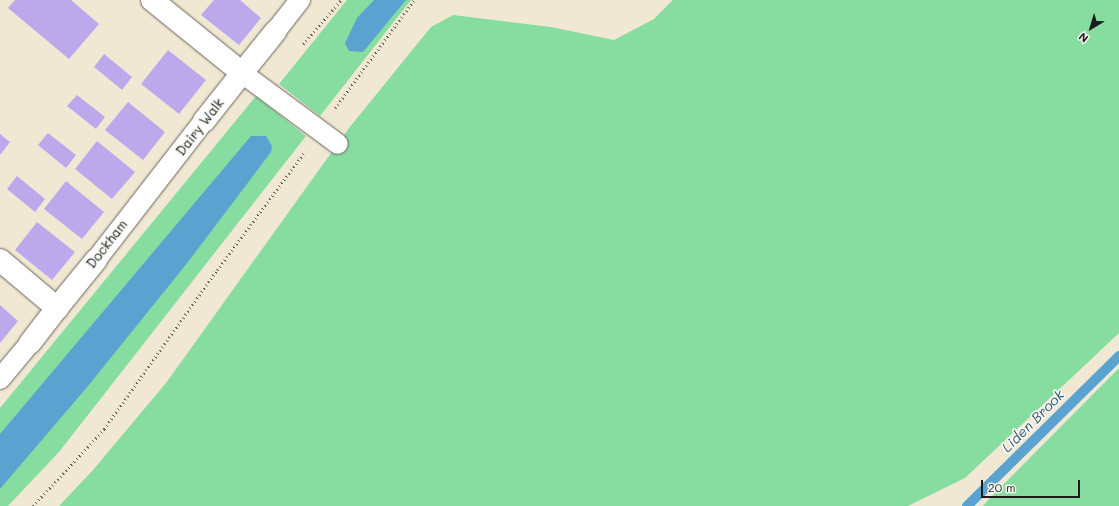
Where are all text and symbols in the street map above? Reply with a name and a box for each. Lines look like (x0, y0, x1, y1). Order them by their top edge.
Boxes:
north arrow (1071, 8, 1111, 48)
text: N (1075, 29, 1091, 46)
street label: Dairy Walk (173, 95, 227, 159)
street label: Dockham (83, 217, 131, 271)
water label: Liden Brook (998, 386, 1068, 456)
scale bar (983, 472, 1082, 498)
text: 20 m (988, 479, 1016, 495)

